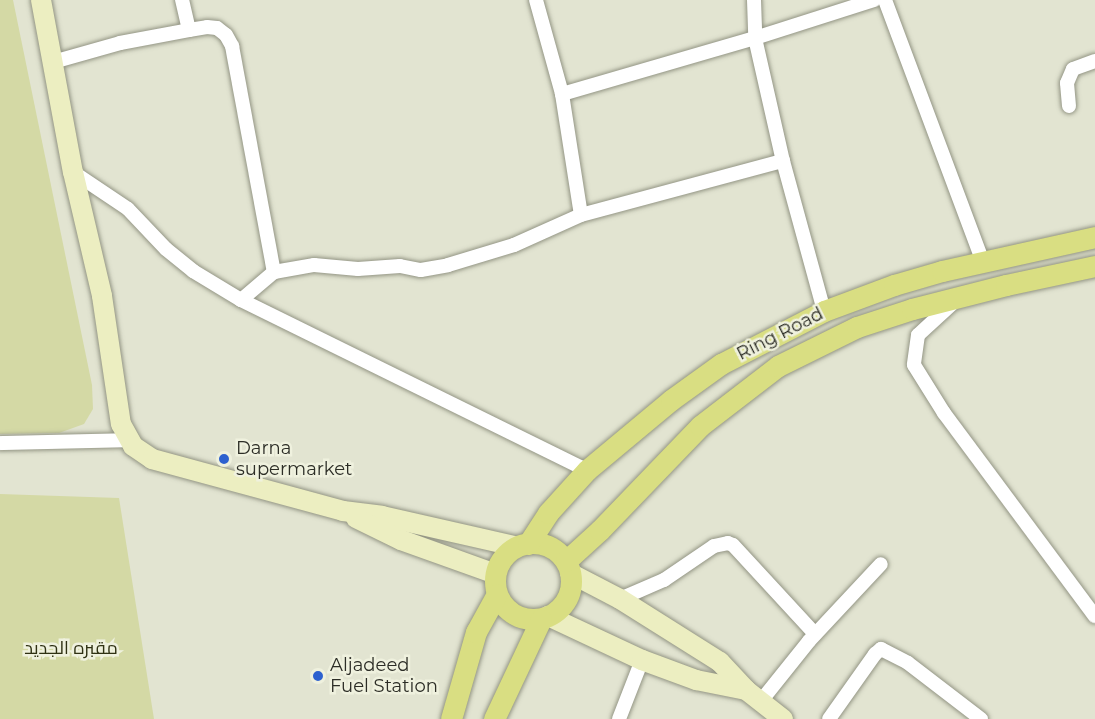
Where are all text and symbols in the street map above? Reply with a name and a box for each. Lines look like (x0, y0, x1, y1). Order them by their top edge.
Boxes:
street label: Ring Road (733, 303, 827, 365)
place label: Darna supermarket (236, 438, 352, 480)
marker: Darna supermarket (217, 452, 231, 466)
park label: مقبره الجديد (24, 637, 118, 659)
place label: Aljadeed Fuel Station (330, 655, 438, 698)
marker: Aljadeed Fuel Station (311, 669, 325, 683)

